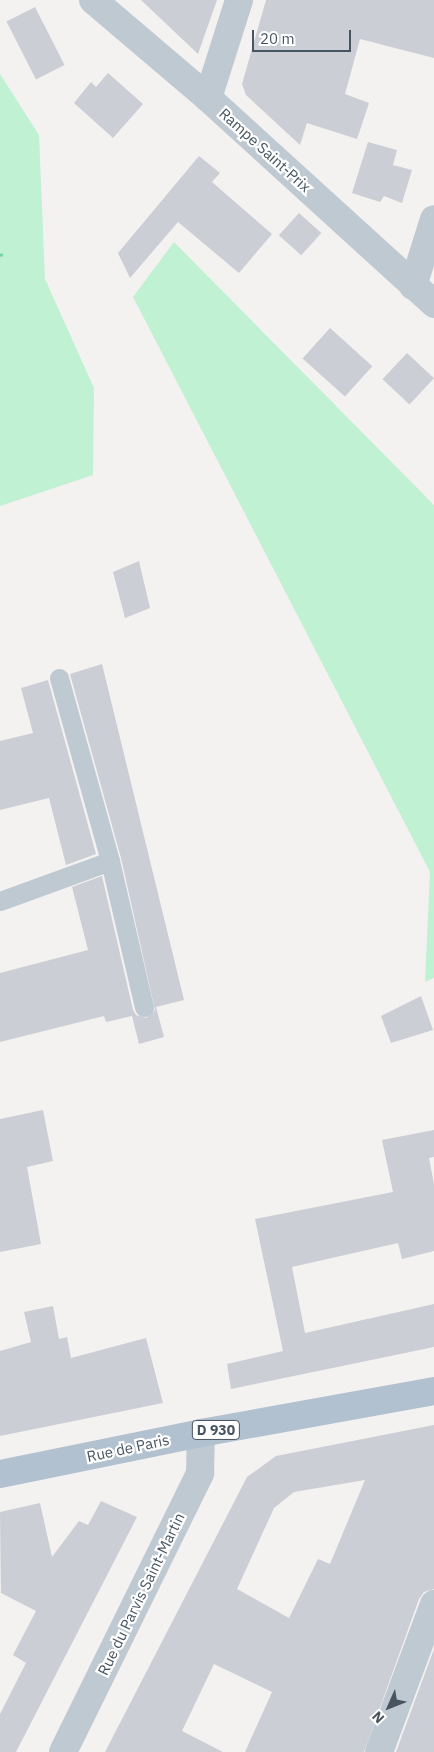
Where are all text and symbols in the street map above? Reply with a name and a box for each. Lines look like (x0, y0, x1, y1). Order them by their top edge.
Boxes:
scale bar (254, 20, 353, 52)
text: 20 m (260, 29, 295, 48)
street label: Rampe Saint-Prix (216, 104, 314, 196)
road number: D 930 (191, 1418, 241, 1442)
street label: Rue de Paris (85, 1430, 171, 1466)
street label: Rue du Parvis Saint-Martin (94, 1510, 188, 1678)
north arrow (364, 1682, 414, 1732)
text: N (368, 1708, 388, 1727)

